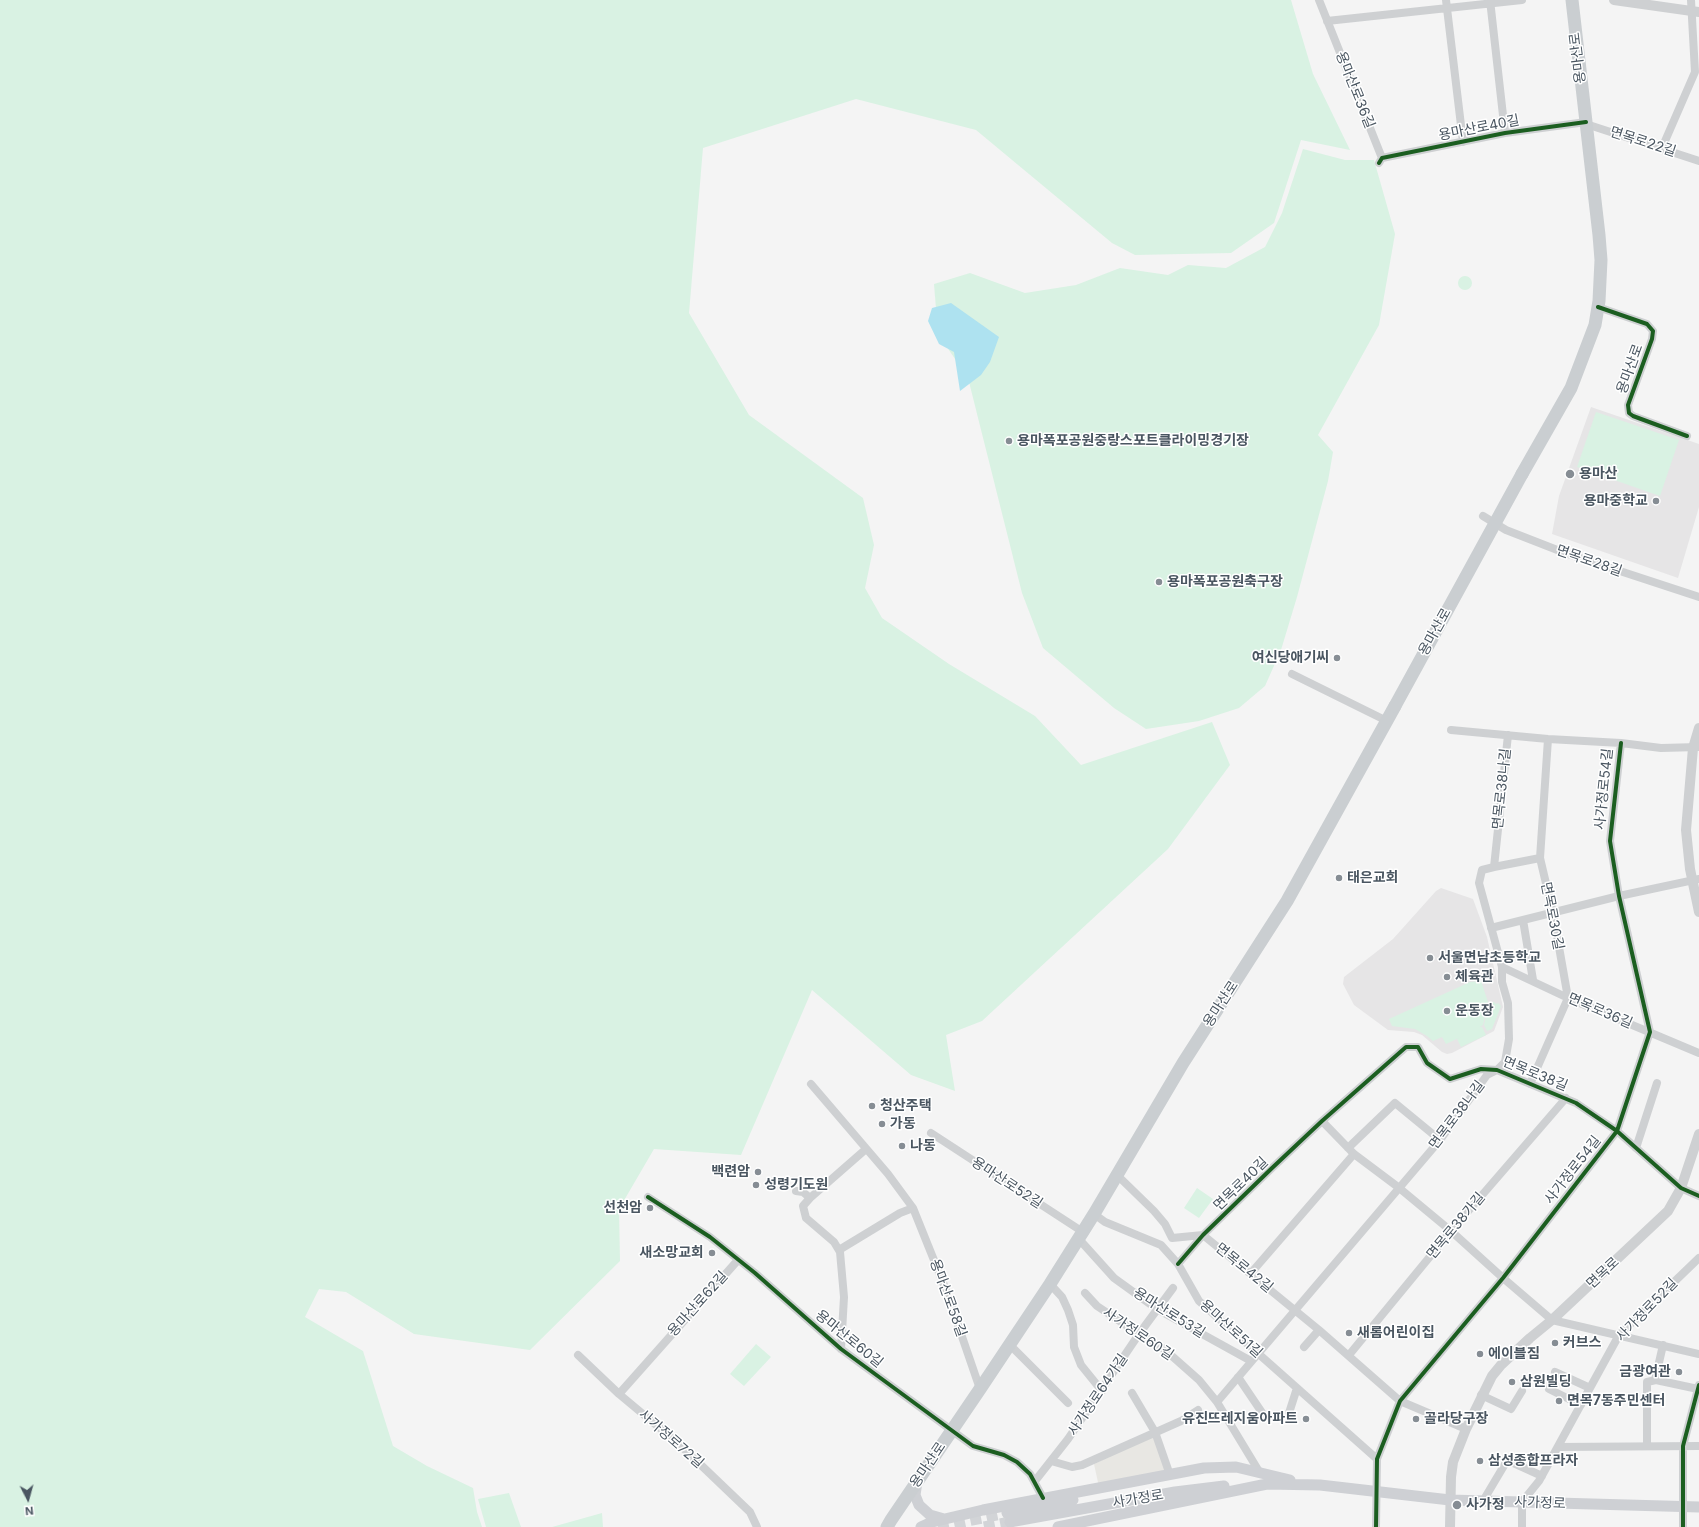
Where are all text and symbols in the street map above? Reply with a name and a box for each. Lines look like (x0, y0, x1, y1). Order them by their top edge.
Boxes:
street label: 용마산로 (1567, 31, 1589, 85)
street label: 용마산로36길 (1332, 49, 1378, 131)
street label: 용마산로40길 (1437, 112, 1521, 144)
street label: 면목로22길 (1608, 123, 1678, 161)
street label: 용마산로 (1613, 342, 1647, 396)
place label: 용마폭포공원중랑스포트클라이밍경기장 (1017, 433, 1249, 449)
marker: 용마폭포공원중랑스포트클라이밍경기장 (1004, 436, 1014, 446)
place label: 용마산 (1579, 466, 1618, 482)
marker: 용마산 (1564, 468, 1576, 480)
place label: 용마중학교 (1584, 493, 1648, 509)
marker: 용마중학교 (1651, 496, 1661, 506)
street label: 면목로28길 (1554, 542, 1624, 580)
place label: 용마폭포공원축구장 (1167, 574, 1283, 590)
marker: 용마폭포공원축구장 (1154, 577, 1164, 587)
street label: 용마산로 (1415, 605, 1455, 659)
place label: 여신당애기씨 (1252, 650, 1329, 666)
marker: 여신당애기씨 (1332, 653, 1342, 663)
street label: 면목로38나길 (1489, 747, 1515, 831)
street label: 사가정로54길 (1591, 747, 1617, 831)
place label: 태은교회 (1347, 870, 1399, 886)
marker: 태은교회 (1334, 873, 1344, 883)
street label: 면목로30길 (1537, 881, 1567, 951)
place label: 서울면남초등학교 (1438, 950, 1541, 966)
marker: 서울면남초등학교 (1425, 953, 1435, 963)
place label: 체육관 (1455, 969, 1494, 985)
marker: 체육관 (1442, 972, 1452, 982)
street label: 용마산로 (1200, 978, 1242, 1030)
street label: 면목로36길 (1565, 990, 1635, 1032)
place label: 운동장 (1455, 1003, 1494, 1019)
marker: 운동장 (1442, 1006, 1452, 1016)
street label: 면목로38길 (1500, 1053, 1570, 1095)
street label: 면목로38나길 (1426, 1077, 1488, 1153)
place label: 청산주택 (880, 1098, 932, 1114)
marker: 청산주택 (867, 1101, 877, 1111)
place label: 가동 (890, 1116, 916, 1132)
marker: 가동 (877, 1119, 887, 1129)
street label: 사가정로54길 (1541, 1133, 1605, 1207)
place label: 나동 (910, 1138, 936, 1154)
marker: 나동 (897, 1141, 907, 1151)
street label: 용마산로52길 (968, 1154, 1046, 1212)
street label: 면목로40길 (1210, 1154, 1272, 1214)
place label: 백련암 (711, 1164, 750, 1180)
marker: 백련암 (753, 1167, 763, 1177)
place label: 성령기도원 (764, 1177, 828, 1193)
marker: 성령기도원 (751, 1180, 761, 1190)
street label: 면목로38가길 (1423, 1189, 1489, 1263)
place label: 선천암 (603, 1200, 642, 1216)
marker: 선천암 (645, 1203, 655, 1213)
street label: 면목로42길 (1212, 1240, 1276, 1296)
place label: 새소망교회 (640, 1245, 704, 1261)
marker: 새소망교회 (707, 1248, 717, 1258)
street label: 면목로 (1583, 1254, 1623, 1292)
street label: 용마산로58길 (926, 1257, 970, 1339)
street label: 용마산로62길 (664, 1268, 732, 1340)
street label: 사가정로52길 (1613, 1275, 1681, 1345)
street label: 용마산로53길 (1130, 1284, 1208, 1342)
street label: 용마산로51길 (1196, 1296, 1266, 1362)
street label: 사가정로60길 (1099, 1304, 1177, 1364)
street label: 용마산로60길 (812, 1307, 886, 1371)
place label: 새롬어린이집 (1357, 1325, 1434, 1341)
marker: 새롬어린이집 (1344, 1328, 1354, 1338)
place label: 커브스 (1563, 1335, 1602, 1351)
marker: 커브스 (1550, 1338, 1560, 1348)
place label: 에이블짐 (1488, 1346, 1540, 1362)
marker: 에이블짐 (1475, 1349, 1485, 1359)
street label: 사가정로64가길 (1064, 1351, 1132, 1439)
place label: 금광여관 (1619, 1364, 1671, 1380)
marker: 금광여관 (1674, 1367, 1684, 1377)
place label: 삼원빌딩 (1520, 1374, 1572, 1390)
marker: 삼원빌딩 (1507, 1377, 1517, 1387)
place label: 면목7동주민센터 (1567, 1393, 1665, 1409)
marker: 면목7동주민센터 (1554, 1396, 1564, 1406)
street label: 사가정로72길 (635, 1406, 707, 1472)
place label: 유진뜨레지움아파트 (1182, 1411, 1298, 1427)
place label: 골라당구장 (1424, 1411, 1488, 1427)
marker: 유진뜨레지움아파트 (1301, 1414, 1311, 1424)
marker: 골라당구장 (1411, 1414, 1421, 1424)
street label: 용마산로 (907, 1439, 949, 1491)
place label: 삼성종합프라자 (1488, 1453, 1578, 1469)
marker: 삼성종합프라자 (1475, 1456, 1485, 1466)
north arrow (8, 1479, 48, 1519)
street label: 사가정로 (1111, 1486, 1165, 1512)
street label: 사가정로 (1514, 1494, 1566, 1512)
place label: 사가정 (1466, 1497, 1505, 1513)
marker: 사가정 (1451, 1499, 1463, 1511)
text: N (24, 1504, 34, 1518)

